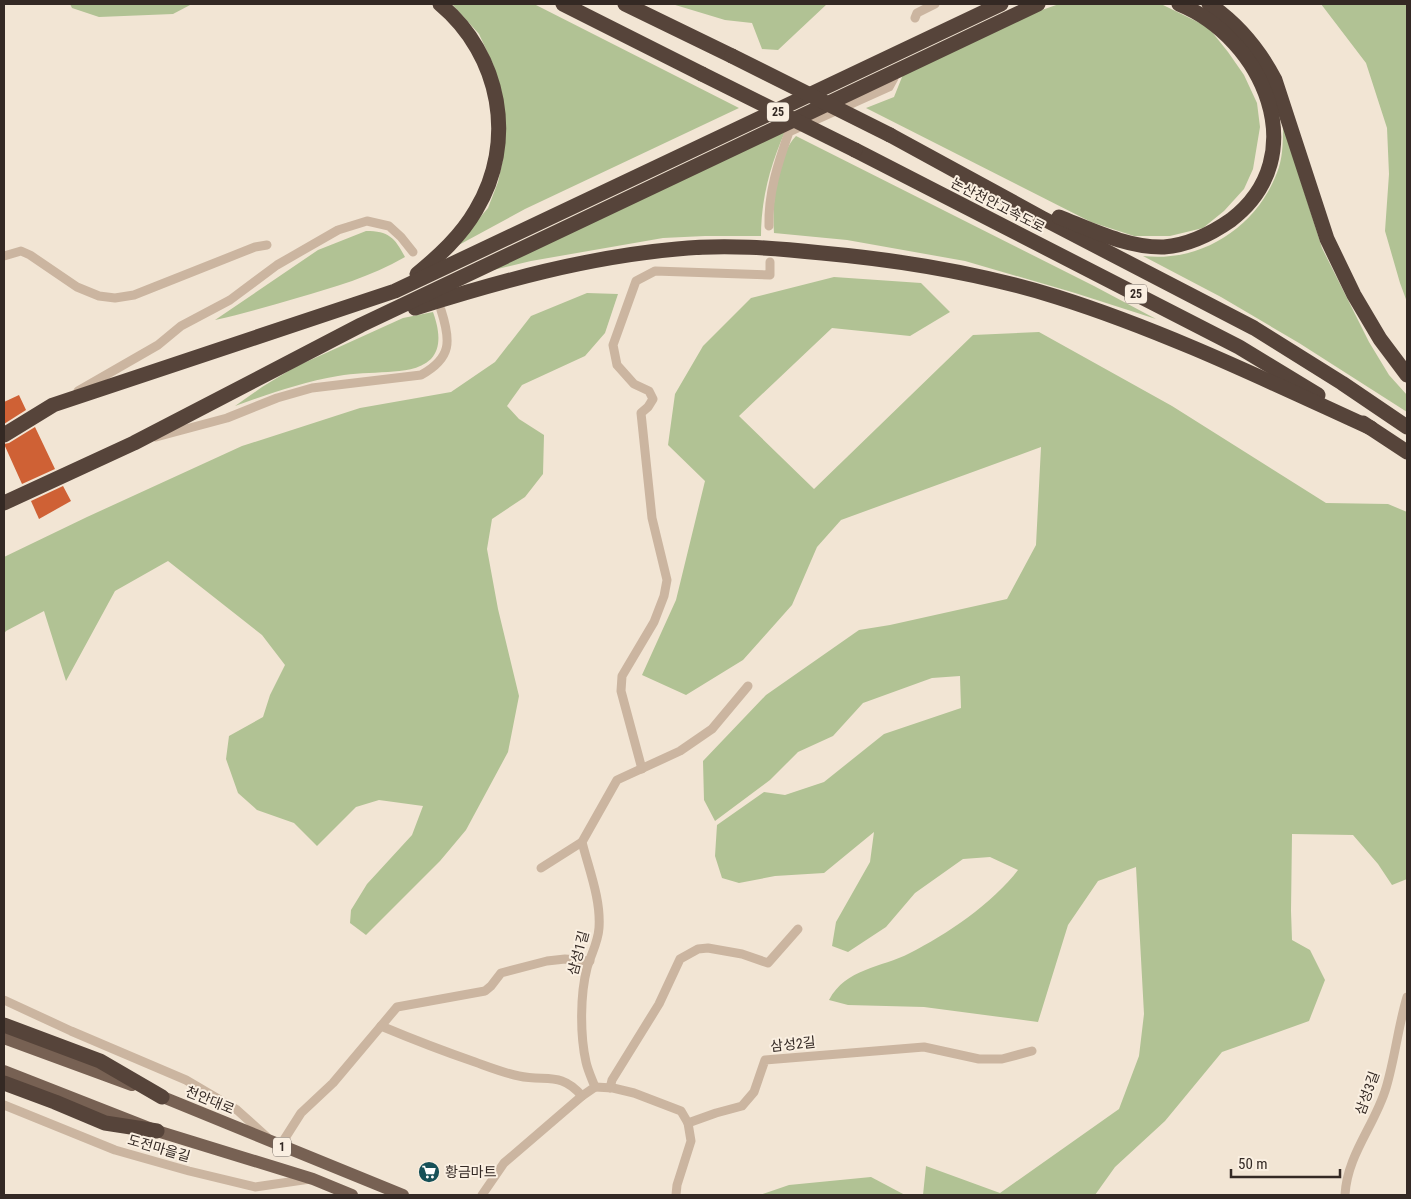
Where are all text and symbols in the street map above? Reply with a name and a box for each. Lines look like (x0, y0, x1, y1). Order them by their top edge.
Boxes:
road number: 25 (767, 102, 789, 121)
street label: 논산천안고속도로 (948, 174, 1048, 236)
road number: 25 (1125, 284, 1147, 304)
street label: 삼성1길 (564, 929, 592, 977)
street label: 삼성2길 (770, 1034, 816, 1054)
street label: 삼성3길 (1352, 1069, 1382, 1117)
street label: 천안대로 (183, 1083, 237, 1117)
street label: 도전마을길 (126, 1131, 192, 1165)
road number: 1 (273, 1138, 291, 1156)
scale bar (1231, 1146, 1340, 1178)
text: 50 m (1238, 1155, 1268, 1173)
supermarket icon: 황금마트 (417, 1160, 441, 1184)
place label: 황금마트 (445, 1164, 497, 1180)

